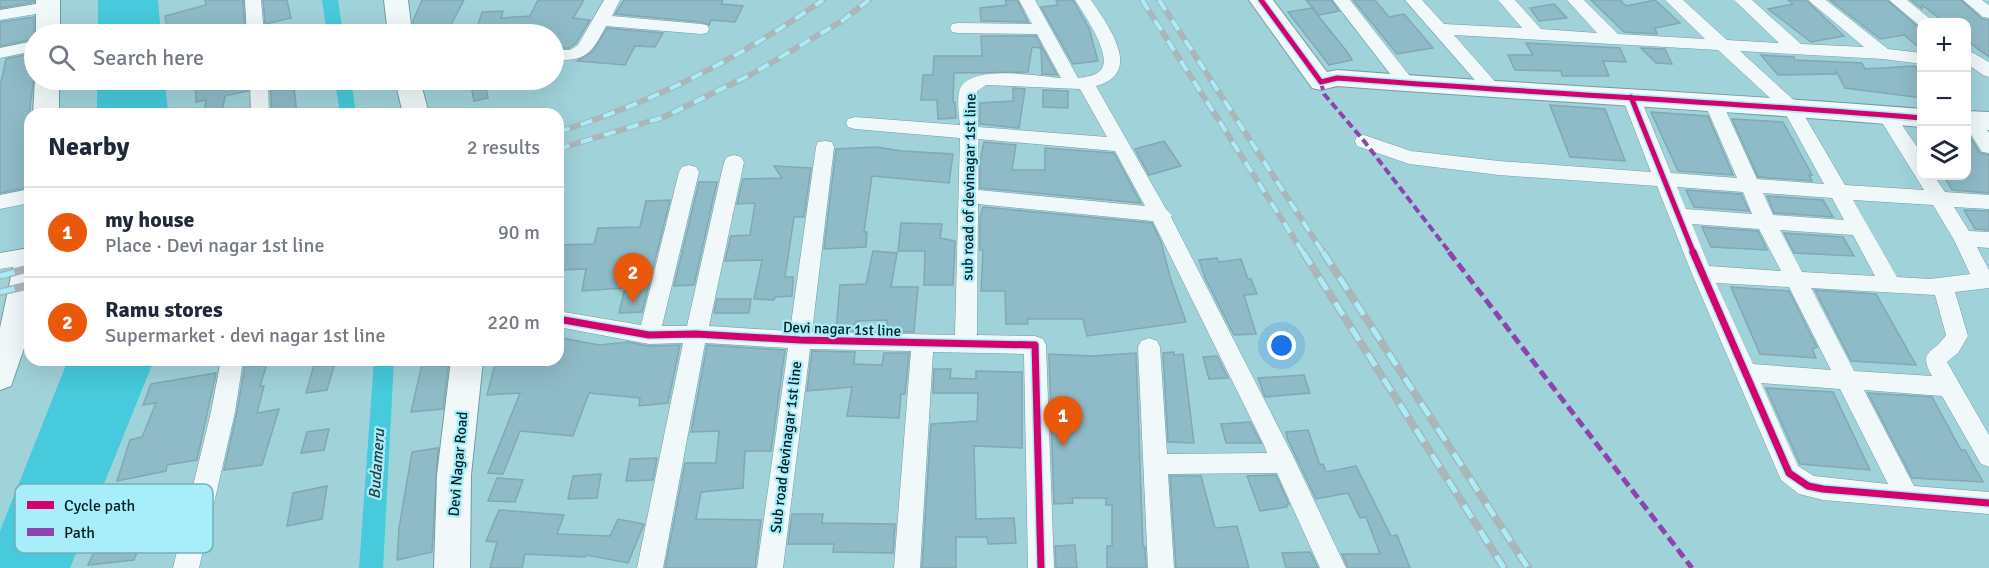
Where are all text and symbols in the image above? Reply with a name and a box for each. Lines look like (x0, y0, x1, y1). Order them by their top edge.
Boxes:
map controls (1917, 18, 1971, 180)
button: + (1917, 18, 1971, 72)
search box (24, 24, 564, 90)
icon: search (45, 41, 78, 74)
text: Search here (93, 44, 204, 71)
button: − (1917, 72, 1971, 126)
street label: sub road of devinagar 1st line (958, 93, 980, 281)
button: layers (1917, 126, 1971, 180)
text: Nearby (48, 131, 129, 163)
text: 2 results (467, 135, 540, 160)
text: my house (105, 206, 195, 233)
text: 1 (62, 220, 73, 245)
text: 90 m (498, 220, 540, 245)
text: Place · Devi nagar 1st line (105, 233, 324, 258)
pin: 2 (614, 254, 652, 303)
text: Ramu stores (105, 296, 223, 323)
text: 2 (62, 310, 73, 335)
text: 220 m (487, 310, 540, 335)
street label: Devi nagar 1st line (783, 318, 901, 340)
text: Supermarket · devi nagar 1st line (105, 323, 386, 348)
your location (1267, 331, 1296, 360)
street label: Sub road devinagar 1st line (767, 360, 805, 534)
pin: 1 (1044, 396, 1082, 446)
street label: Devi Nagar Road (444, 411, 472, 517)
water label: Budameru (365, 427, 390, 500)
legend (15, 484, 213, 553)
text: Cycle path (64, 496, 135, 516)
text: Path (64, 523, 95, 543)

